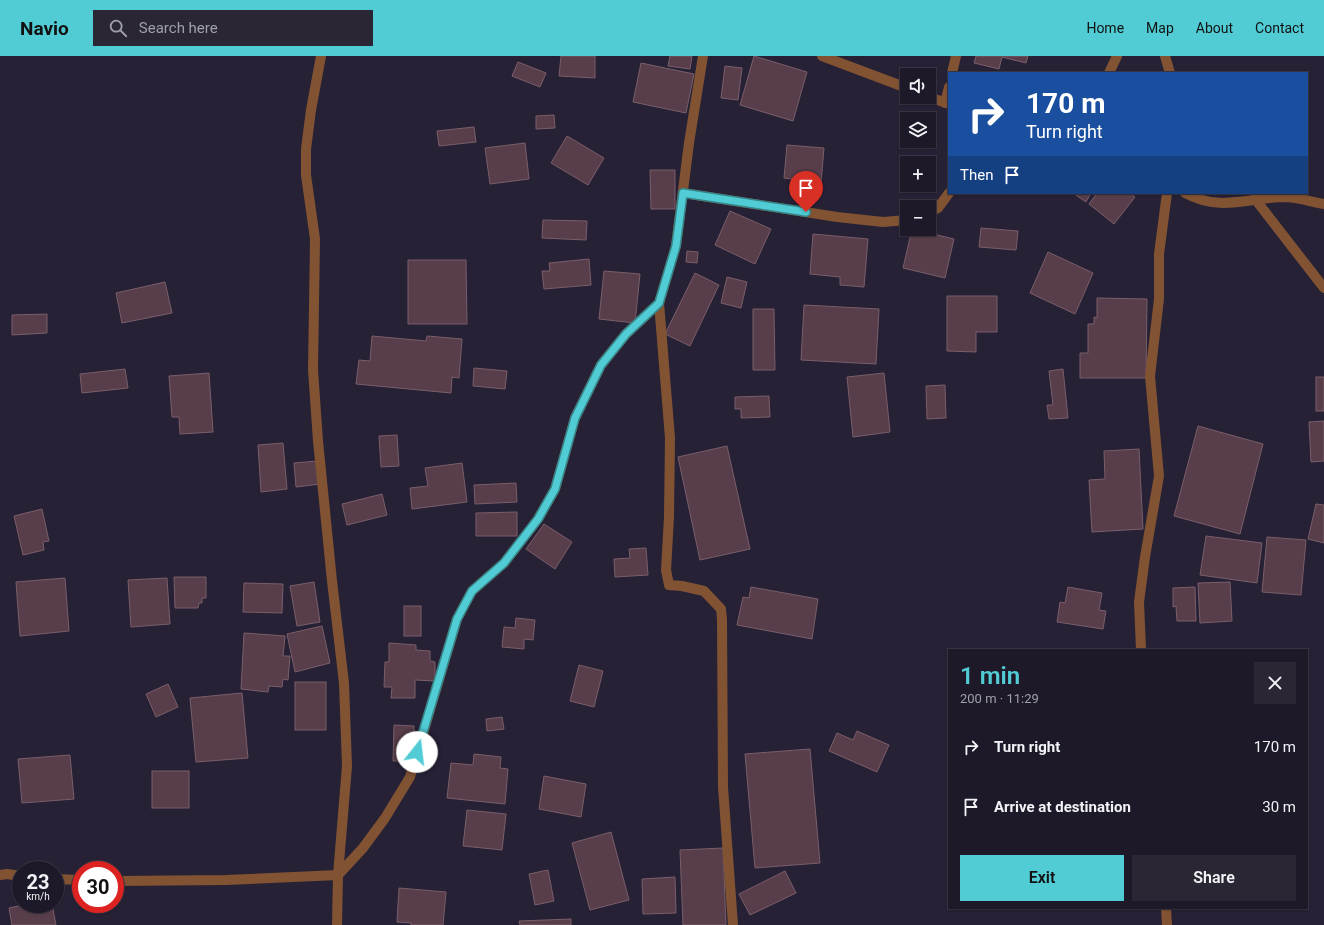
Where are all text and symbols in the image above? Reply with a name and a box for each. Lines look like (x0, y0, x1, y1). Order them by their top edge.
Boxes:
search box (93, 10, 373, 46)
text: Navio (20, 17, 69, 40)
icon: search (107, 17, 129, 39)
text: Search here (139, 19, 218, 37)
text: Home (1086, 20, 1124, 36)
text: Map (1146, 20, 1174, 36)
text: About (1196, 20, 1233, 36)
text: Contact (1255, 20, 1304, 36)
map controls (900, 68, 936, 236)
button: sound (900, 68, 936, 104)
text: 170 m (1026, 87, 1105, 120)
icon: right (960, 88, 1012, 140)
button: layers (900, 112, 936, 148)
text: Turn right (1026, 121, 1103, 142)
button: + (900, 156, 936, 192)
icon: arrive (1001, 164, 1023, 186)
text: Then (960, 166, 993, 184)
pin (789, 171, 823, 212)
icon: arrive (795, 177, 817, 199)
button: − (900, 200, 936, 236)
text: 1 min (960, 662, 1020, 690)
button: close (1254, 662, 1296, 704)
text: 200 m · 11:29 (960, 691, 1039, 706)
position arrow (396, 731, 438, 773)
icon: right (960, 736, 982, 758)
text: Turn right (994, 738, 1060, 756)
text: 170 m (1254, 738, 1296, 756)
icon: arrive (960, 796, 982, 818)
text: Arrive at destination (994, 798, 1131, 816)
text: 30 m (1262, 798, 1296, 816)
button: Exit (960, 855, 1124, 901)
button: Share (1132, 855, 1296, 901)
speed limit sign: 30 (72, 861, 124, 913)
text: 23 (27, 870, 49, 894)
text: km/h (26, 891, 50, 902)

